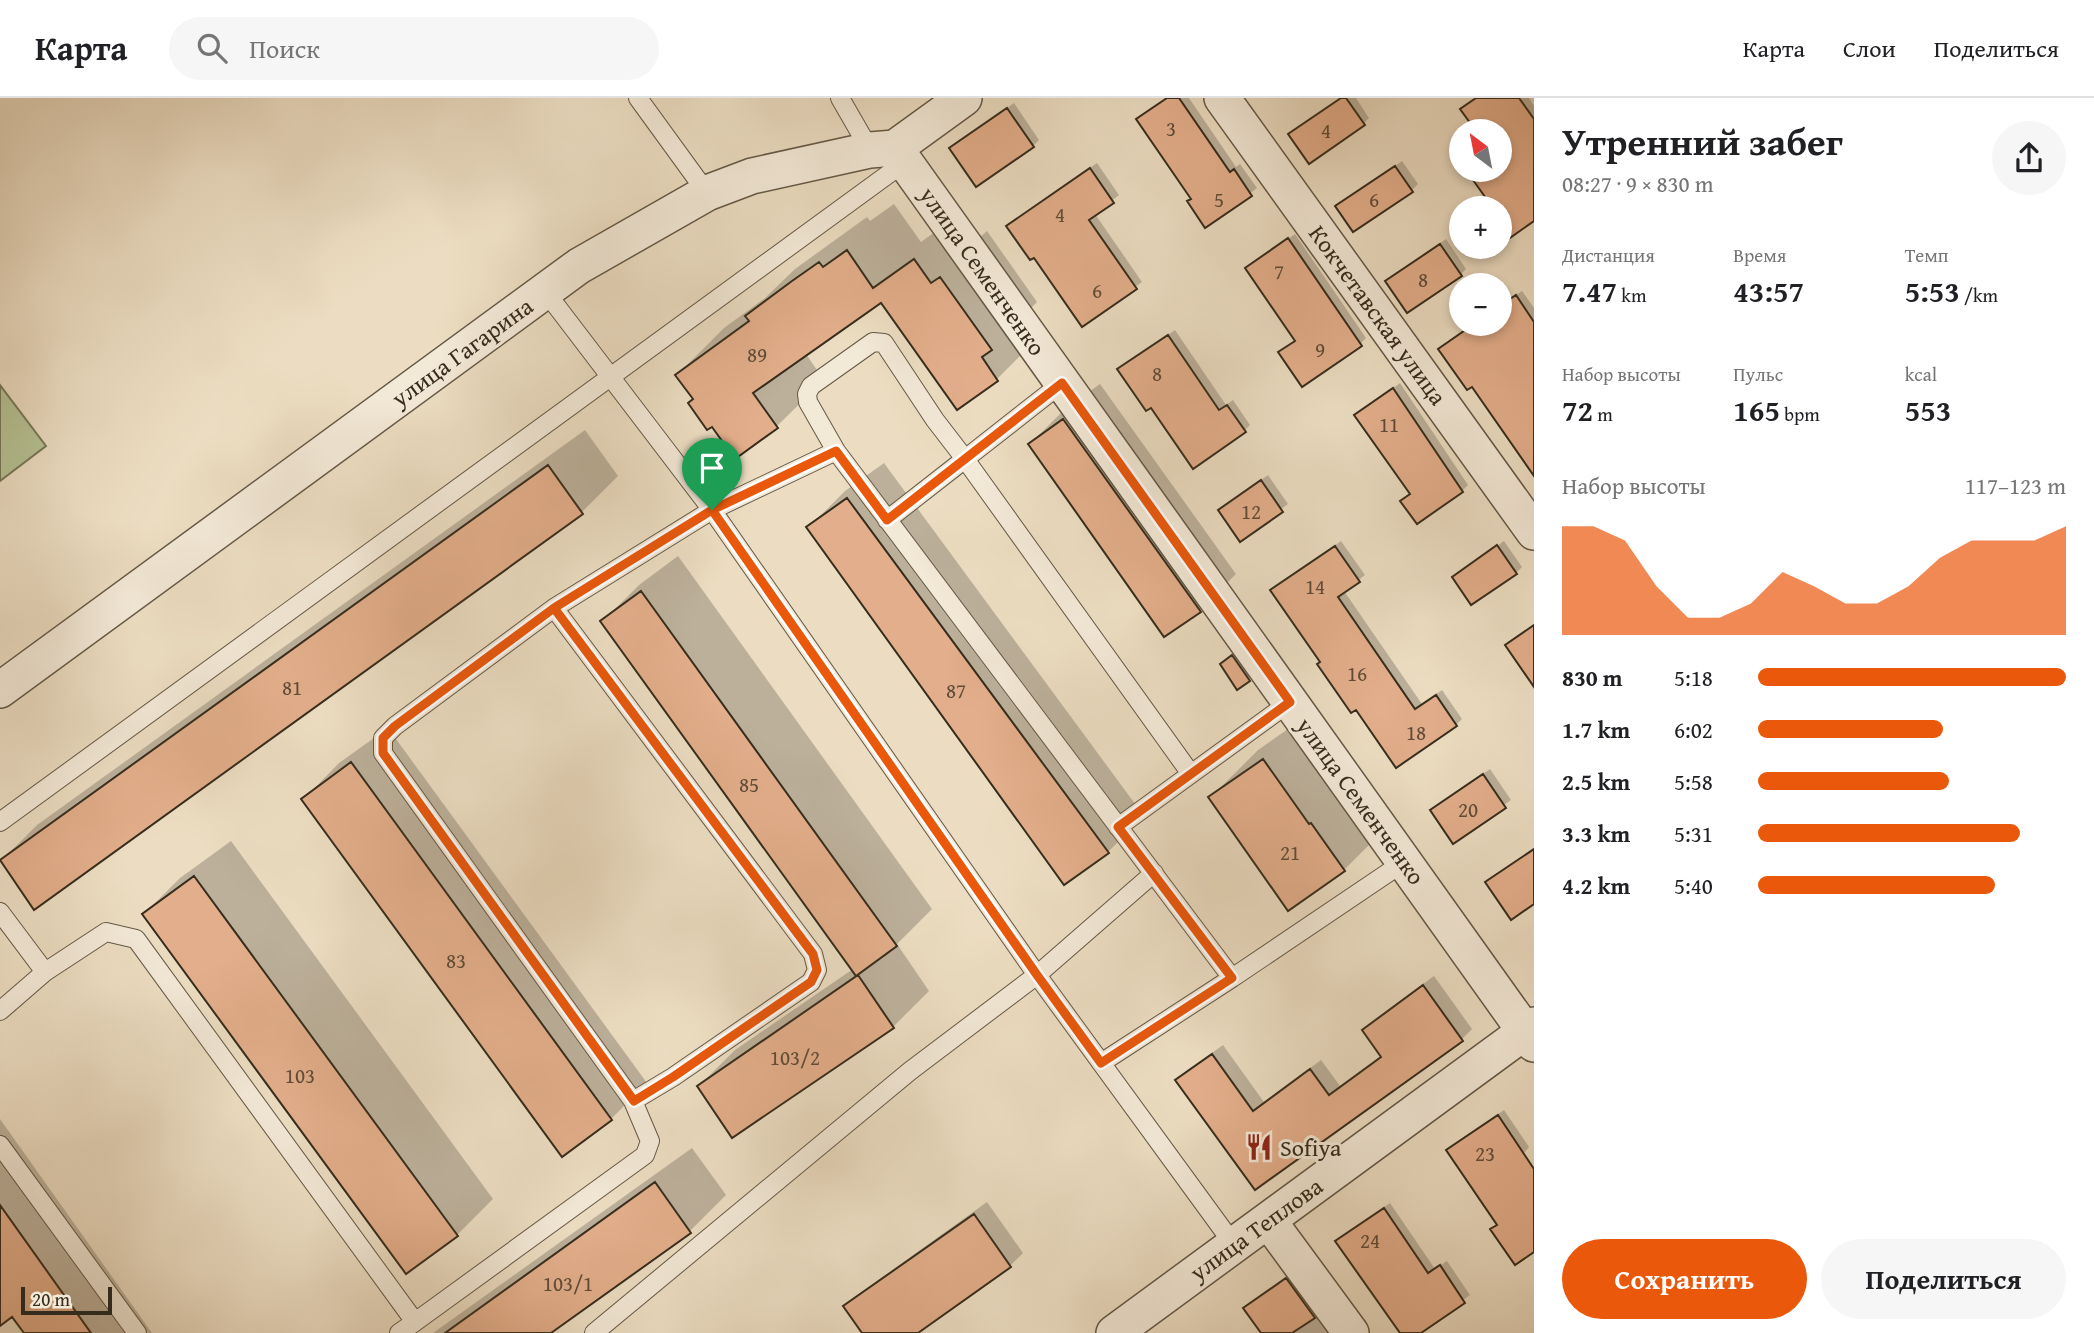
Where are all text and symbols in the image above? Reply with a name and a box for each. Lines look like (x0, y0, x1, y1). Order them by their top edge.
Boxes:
search box (169, 17, 659, 80)
text: Карта (35, 24, 127, 72)
icon: search (193, 29, 231, 67)
text: Поиск (249, 29, 320, 68)
text: Карта (1743, 31, 1805, 66)
text: Слои (1843, 31, 1896, 66)
text: Поделиться (1934, 31, 2059, 66)
house number: 3 (1166, 113, 1176, 144)
text: Утренний забег (1562, 113, 1843, 169)
house number: 4 (1321, 115, 1331, 146)
north arrow (1449, 119, 1512, 182)
map controls (1449, 119, 1512, 336)
button: share (1992, 121, 2066, 195)
text: 08:27 · 9 × 830 m (1562, 167, 1714, 200)
street label: улица Семенченко (911, 178, 1055, 363)
house number: 5 (1214, 184, 1224, 215)
house number: 6 (1369, 184, 1379, 215)
button: + (1449, 196, 1512, 259)
house number: 4 (1055, 199, 1065, 230)
street label: Кокчетавская улица (1301, 218, 1456, 413)
text: Дистанция (1562, 241, 1655, 269)
text: Время (1733, 241, 1786, 269)
text: Темп (1905, 241, 1949, 269)
house number: 7 (1274, 256, 1284, 287)
house number: 8 (1418, 264, 1428, 295)
text: 7.47 (1562, 269, 1617, 313)
text: 43:57 (1733, 269, 1804, 313)
text: 5:53 (1905, 269, 1960, 313)
button: − (1449, 273, 1512, 336)
house number: 6 (1092, 275, 1102, 306)
text: km (1617, 281, 1646, 309)
text: /km (1960, 281, 1998, 309)
street label: улица Гагарина (383, 288, 540, 416)
house number: 9 (1315, 334, 1325, 365)
house number: 89 (747, 339, 767, 370)
house number: 8 (1152, 358, 1162, 389)
text: Набор высоты (1562, 360, 1681, 388)
text: Пульс (1733, 360, 1783, 388)
text: kcal (1905, 360, 1937, 388)
text: 72 (1562, 388, 1593, 432)
text: 165 (1733, 388, 1780, 432)
text: 553 (1905, 388, 1951, 432)
text: m (1593, 400, 1613, 428)
text: bpm (1780, 400, 1820, 428)
house number: 11 (1379, 409, 1399, 440)
pin (682, 438, 742, 510)
icon: arrive (693, 449, 731, 487)
text: Набор высоты (1562, 469, 1706, 502)
text: 117–123 m (1965, 469, 2066, 502)
house number: 12 (1241, 496, 1261, 527)
house number: 14 (1305, 571, 1325, 602)
house number: 16 (1347, 658, 1367, 689)
text: 830 m (1562, 661, 1623, 694)
text: 5:18 (1674, 661, 1713, 694)
house number: 81 (282, 672, 302, 703)
house number: 87 (946, 675, 966, 706)
street label: улица Семенченко (1288, 709, 1434, 892)
text: 1.7 km (1562, 713, 1630, 746)
text: 6:02 (1674, 713, 1713, 746)
house number: 18 (1406, 717, 1426, 748)
text: 2.5 km (1562, 765, 1630, 798)
text: 5:58 (1674, 765, 1713, 798)
house number: 85 (739, 769, 759, 800)
house number: 20 (1458, 794, 1478, 825)
text: 3.3 km (1562, 817, 1630, 850)
text: 5:31 (1674, 817, 1713, 850)
house number: 21 (1280, 837, 1300, 868)
text: 4.2 km (1562, 869, 1630, 902)
text: 5:40 (1674, 869, 1713, 902)
house number: 83 (446, 945, 466, 976)
house number: 103/2 (770, 1042, 820, 1073)
house number: 103 (285, 1060, 315, 1091)
place label: Sofiya (1280, 1130, 1342, 1165)
restaurant icon: Sofiya (1244, 1132, 1274, 1162)
house number: 23 (1475, 1138, 1495, 1169)
street label: улица Теплова (1181, 1168, 1330, 1290)
house number: 24 (1360, 1225, 1380, 1256)
button: Сохранить (1562, 1239, 1807, 1319)
button: Поделиться (1821, 1239, 2066, 1319)
house number: 103/1 (543, 1268, 593, 1299)
scale bar (21, 1284, 112, 1316)
text: 20 m (32, 1285, 70, 1313)

